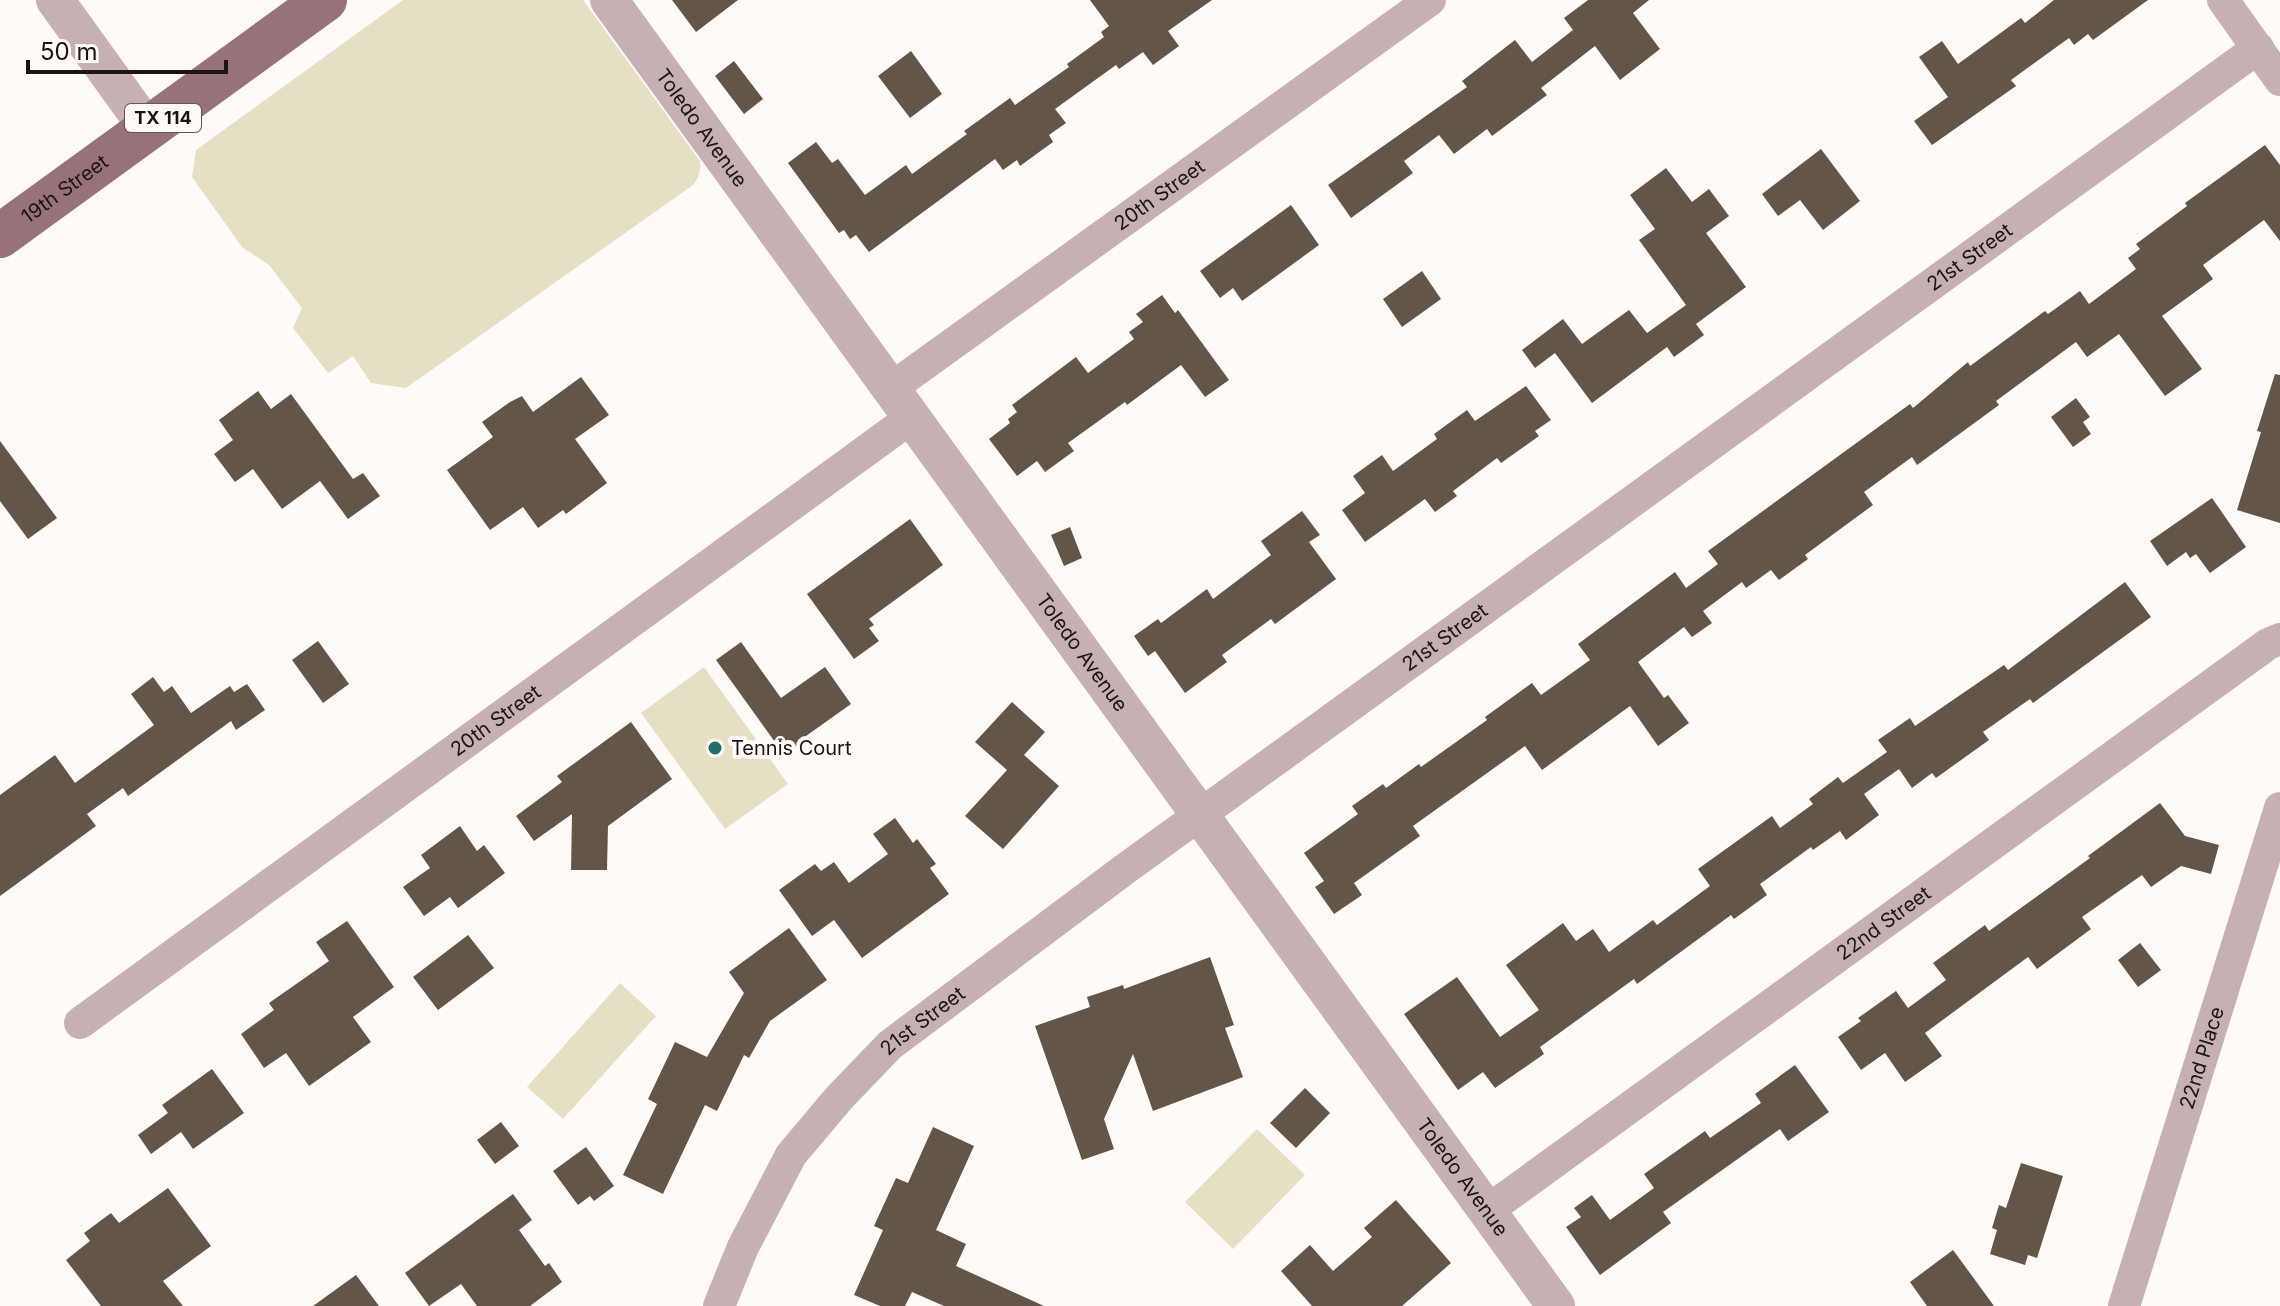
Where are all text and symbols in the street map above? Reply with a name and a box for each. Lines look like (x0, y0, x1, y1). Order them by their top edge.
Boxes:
scale bar (28, 24, 226, 74)
text: 50 m (40, 37, 98, 66)
street label: Toledo Avenue (651, 64, 753, 192)
road number: TX 114 (125, 104, 201, 132)
street label: 19th Street (17, 149, 113, 228)
street label: 20th Street (1110, 154, 1210, 236)
street label: 21st Street (1922, 218, 2017, 296)
street label: Toledo Avenue (1031, 589, 1133, 716)
street label: 21st Street (1397, 598, 1492, 676)
street label: 20th Street (446, 679, 546, 761)
place label: Tennis Court (731, 736, 852, 760)
marker: Tennis Court (706, 739, 724, 757)
street label: 22nd Street (1832, 881, 1936, 965)
street label: 21st Street (875, 981, 970, 1060)
street label: 22nd Place (2174, 1004, 2229, 1112)
street label: Toledo Avenue (1412, 1113, 1513, 1241)

